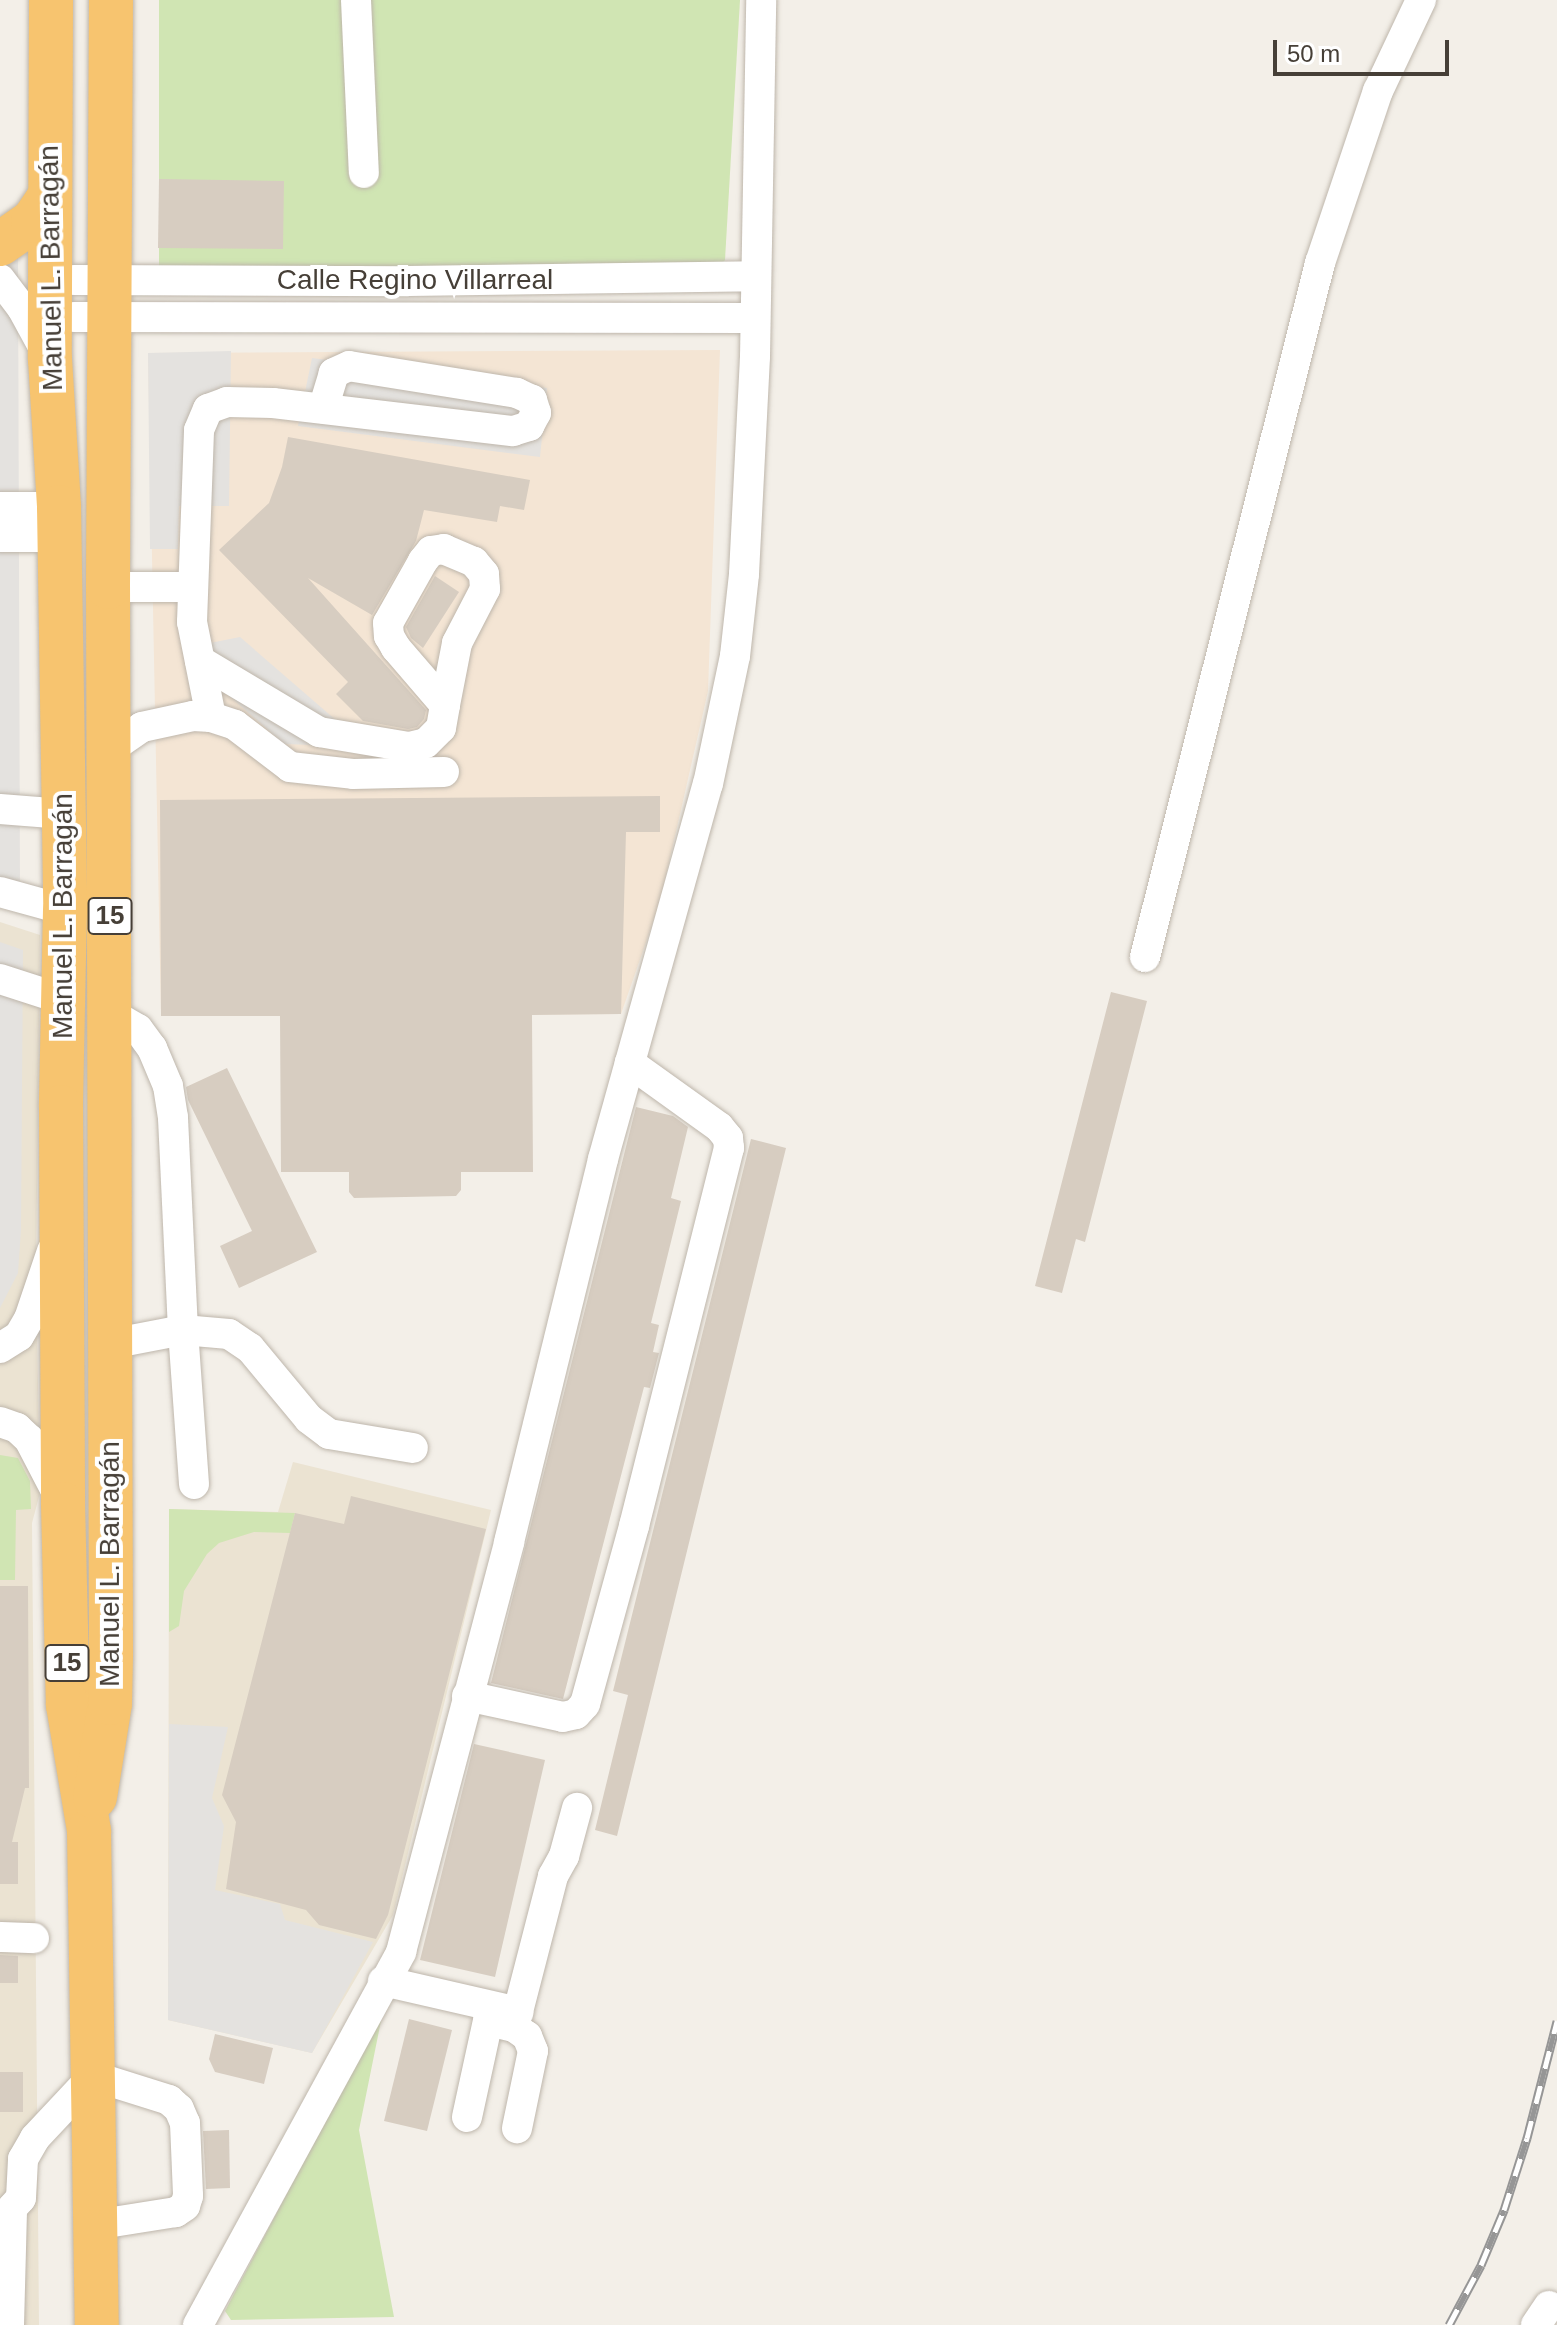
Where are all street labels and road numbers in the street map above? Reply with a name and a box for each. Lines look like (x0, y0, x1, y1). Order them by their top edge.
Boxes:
street label: Manuel L. Barragán (32, 145, 70, 391)
street label: Calle Regino Villarreal (277, 263, 553, 297)
street label: Manuel L. Barragán (46, 793, 80, 1039)
road number: 15 (86, 894, 134, 938)
street label: Manuel L. Barragán (93, 1441, 127, 1687)
road number: 15 (43, 1641, 91, 1685)

